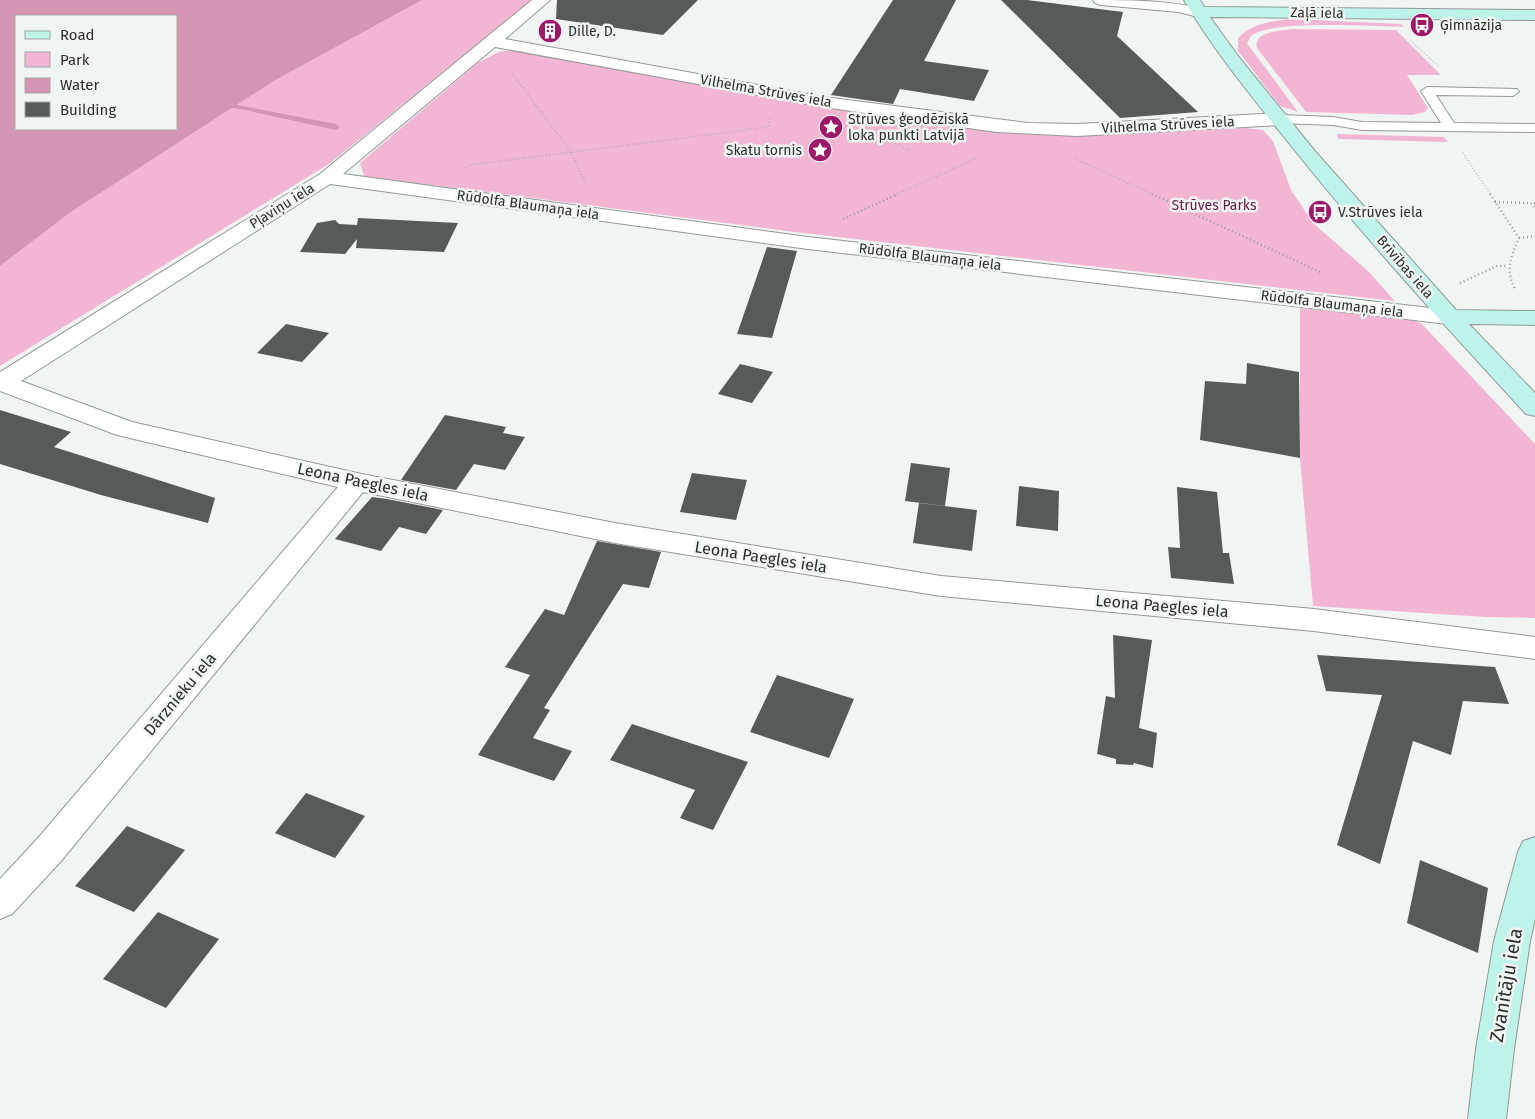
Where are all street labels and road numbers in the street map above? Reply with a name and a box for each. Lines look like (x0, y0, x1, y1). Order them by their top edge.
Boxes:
street label: Zaļā iela (1290, 4, 1344, 23)
street label: Vilhelma Strūves iela (699, 71, 833, 111)
street label: Vilhelma Strūves iela (1101, 113, 1235, 137)
street label: Pļaviņu iela (246, 179, 318, 234)
street label: Rūdolfa Blaumaņa iela (456, 187, 600, 224)
street label: Brīvības iela (1373, 232, 1437, 302)
street label: Rūdolfa Blaumaņa iela (858, 240, 1002, 275)
street label: Rūdolfa Blaumaņa iela (1260, 287, 1404, 322)
street label: Leona Paegles iela (296, 459, 430, 505)
street label: Leona Paegles iela (693, 537, 829, 577)
street label: Leona Paegles iela (1095, 591, 1229, 621)
street label: Dārznieku iela (140, 649, 220, 739)
street label: Zvanītāju iela (1485, 926, 1527, 1044)

